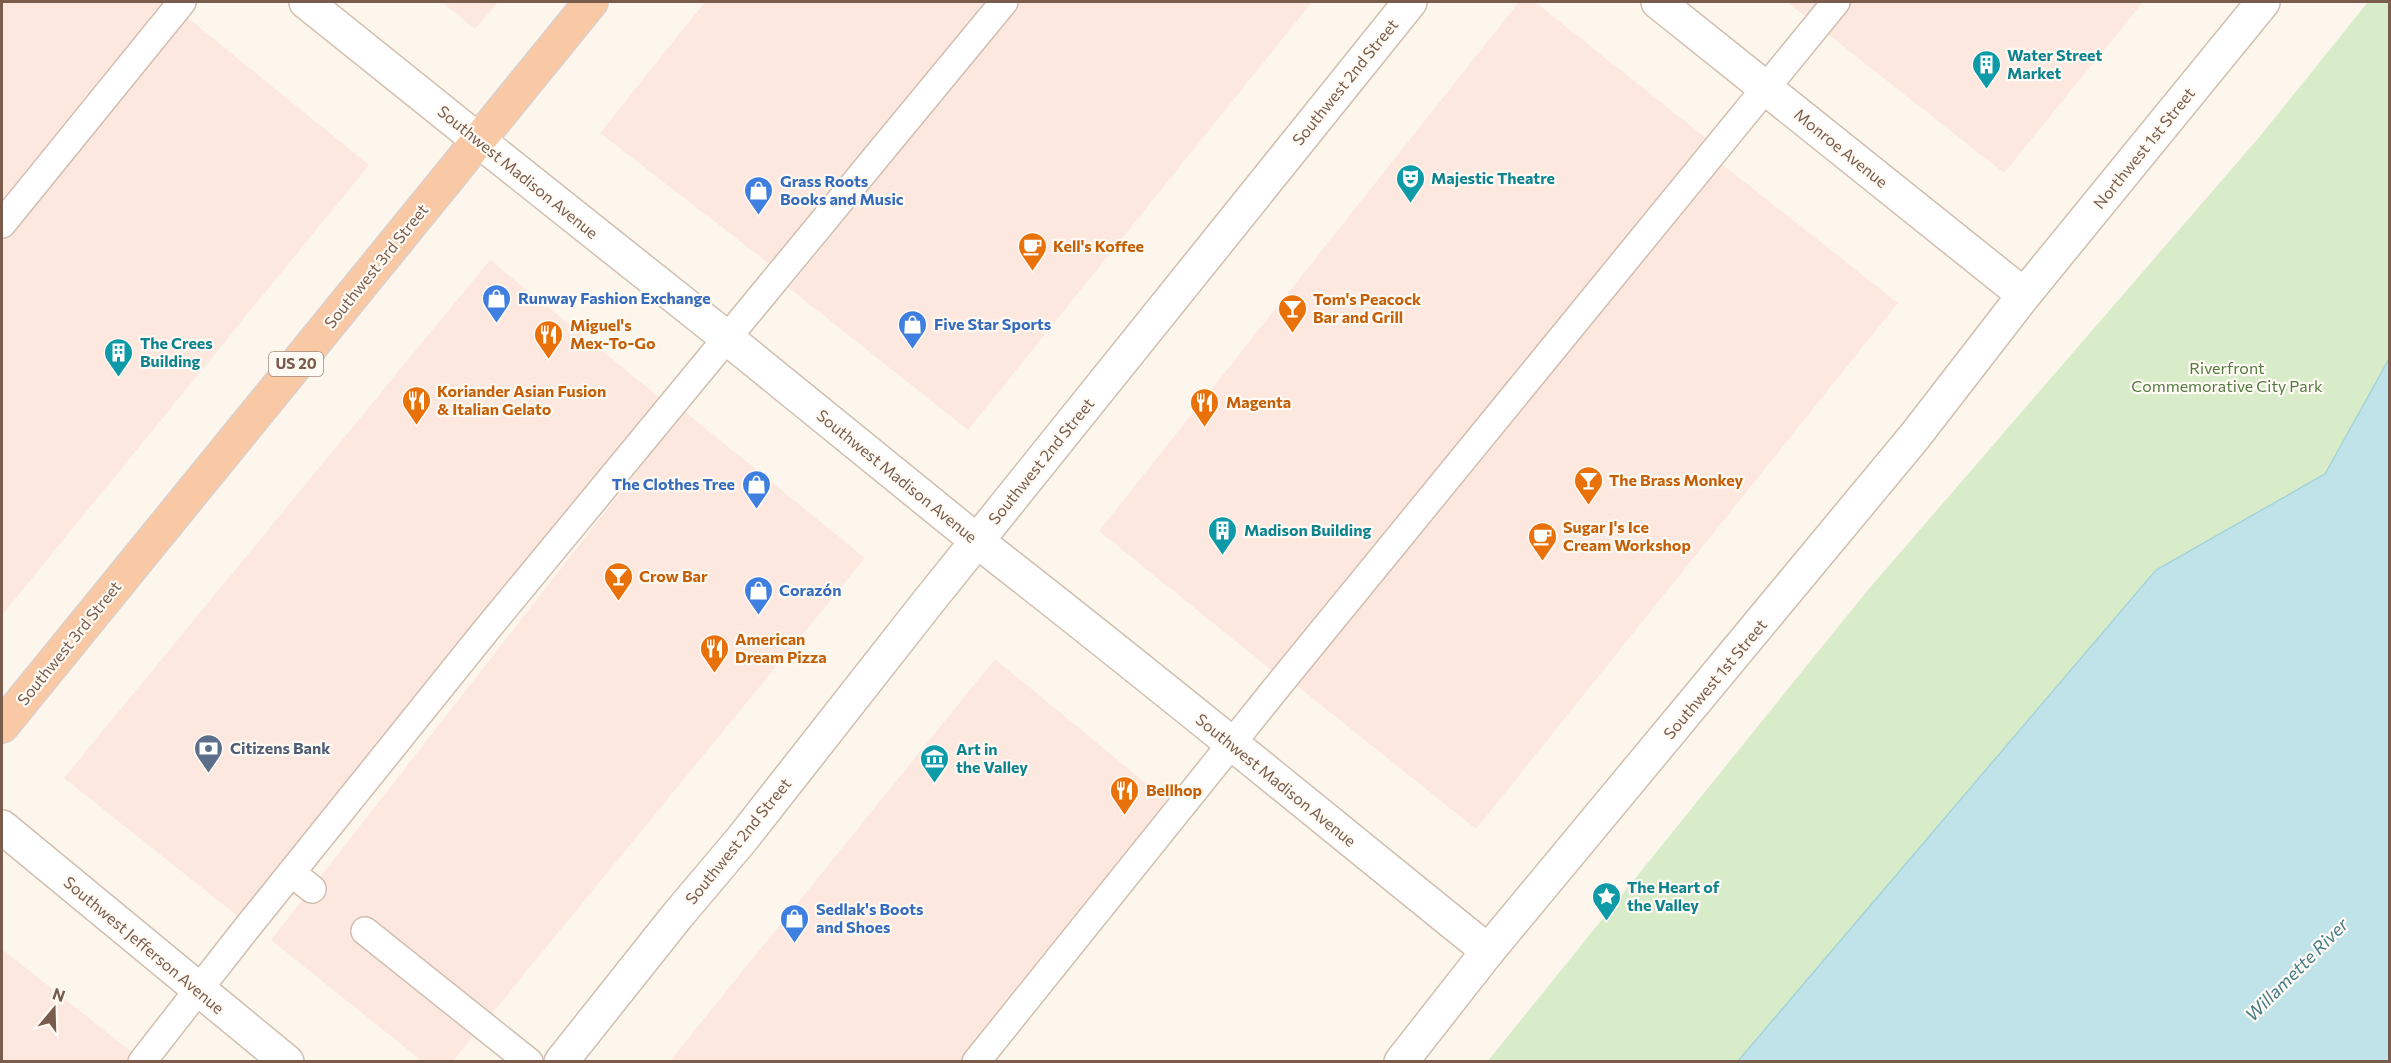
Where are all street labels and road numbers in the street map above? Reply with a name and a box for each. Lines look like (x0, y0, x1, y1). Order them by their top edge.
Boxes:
street label: Southwest 2nd Street (1288, 14, 1402, 149)
street label: Northwest 1st Street (2089, 83, 2199, 212)
street label: Southwest Madison Avenue (434, 101, 602, 242)
street label: Monroe Avenue (1791, 104, 1892, 191)
street label: Southwest 3rd Street (320, 200, 432, 332)
road number: US 20 (269, 352, 323, 376)
street label: Southwest 2nd Street (984, 393, 1098, 528)
street label: Southwest Madison Avenue (813, 405, 981, 546)
street label: Southwest 3rd Street (13, 577, 125, 709)
street label: Southwest 1st Street (1659, 615, 1770, 742)
street label: Southwest Madison Avenue (1192, 709, 1360, 850)
street label: Southwest 2nd Street (681, 773, 795, 908)
street label: Southwest Jefferson Avenue (60, 872, 228, 1017)

